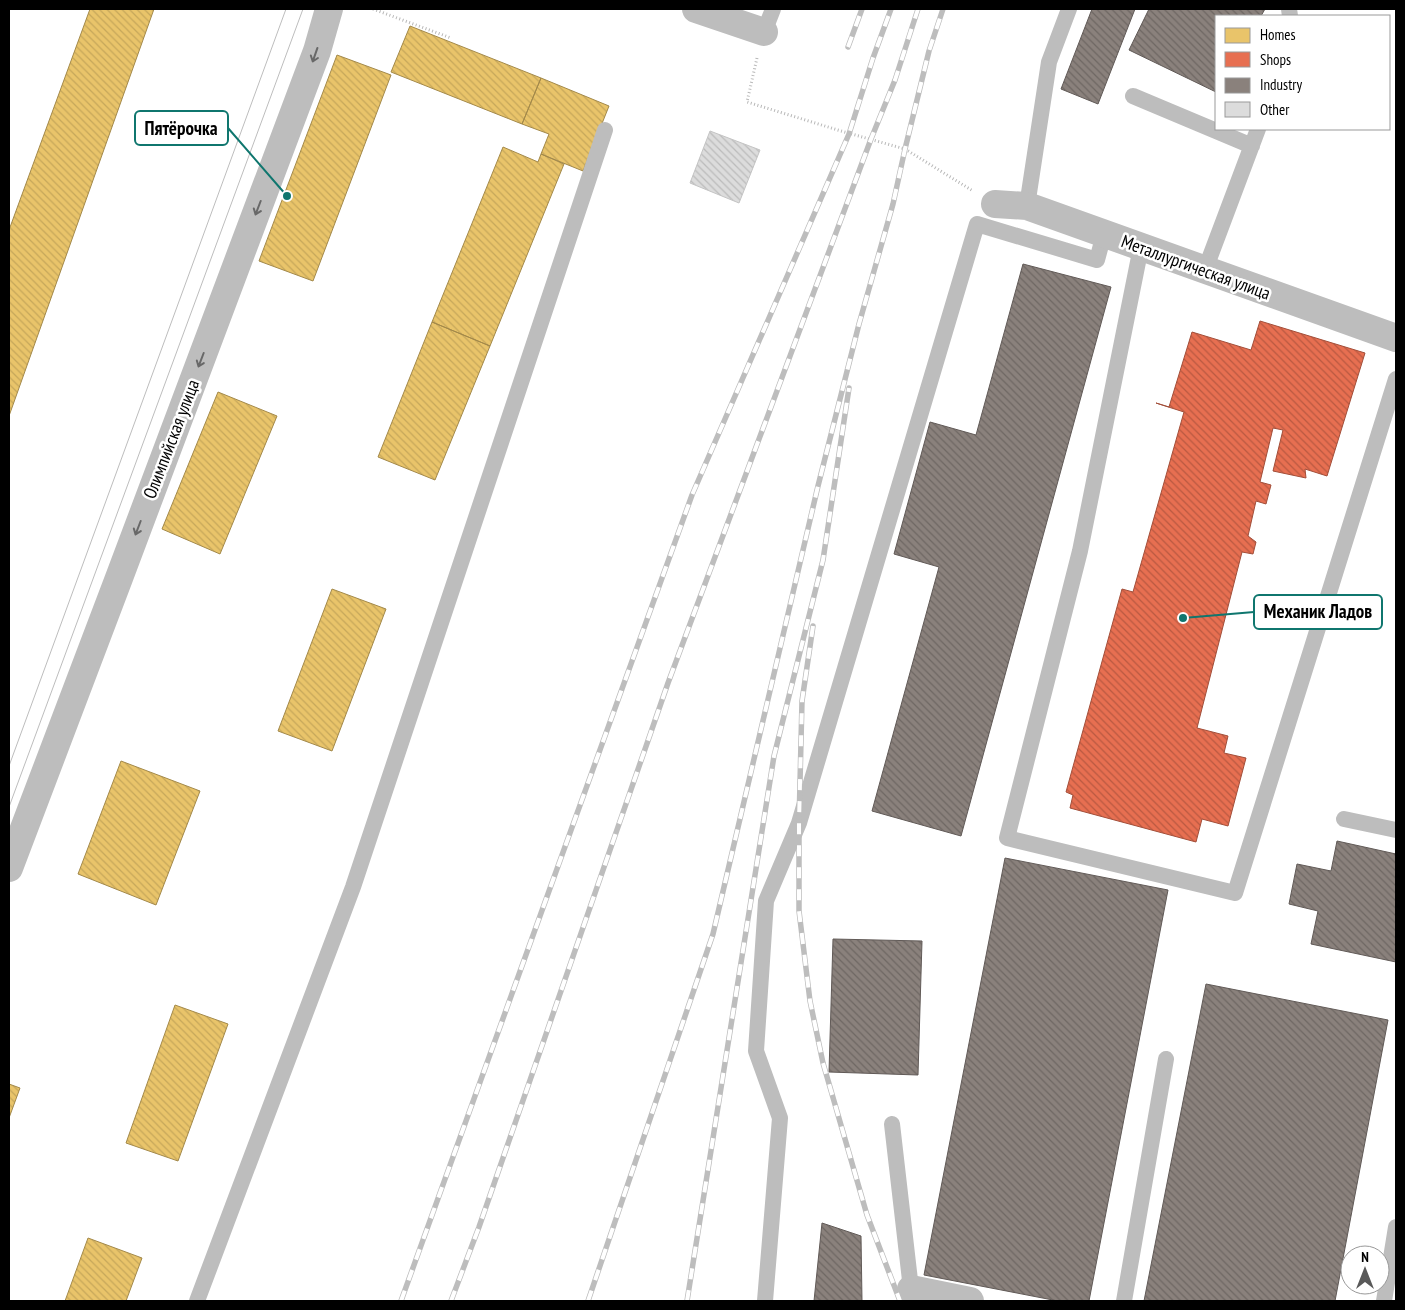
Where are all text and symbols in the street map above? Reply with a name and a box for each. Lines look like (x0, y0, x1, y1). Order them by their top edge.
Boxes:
legend (1215, 15, 1390, 130)
text: Homes (1260, 25, 1296, 44)
one-way arrow (310, 47, 319, 63)
text: Shops (1260, 50, 1291, 69)
text: Industry (1260, 75, 1302, 94)
text: Other (1260, 100, 1290, 119)
callout: Пятёрочка (135, 111, 228, 145)
text: Пятёрочка (144, 116, 218, 140)
one-way arrow (253, 200, 262, 215)
street label: Металлургическая улица (1118, 229, 1274, 305)
one-way arrow (196, 352, 205, 367)
street label: Олимпийская улица (138, 376, 204, 502)
one-way arrow (133, 520, 142, 536)
callout: Механик Ладов (1254, 595, 1382, 629)
text: Механик Ладов (1264, 599, 1372, 623)
north arrow (1340, 1245, 1390, 1295)
text: N (1361, 1248, 1369, 1266)

